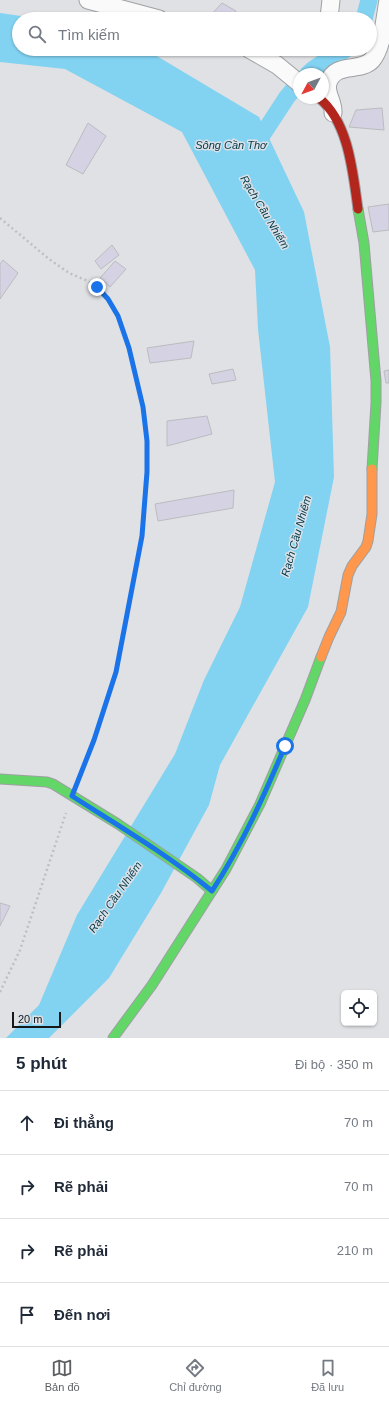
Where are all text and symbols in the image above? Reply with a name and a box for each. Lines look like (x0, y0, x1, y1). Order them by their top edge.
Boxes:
search box (12, 12, 377, 56)
icon: search (26, 23, 48, 45)
text: Tìm kiếm (58, 26, 120, 43)
north arrow (293, 68, 329, 104)
water label: Sông Cần Thơ (195, 139, 268, 151)
water label: Rạch Cầu Nhiếm (238, 173, 292, 251)
route end (88, 278, 106, 296)
water label: Rạch Cầu Nhiếm (279, 494, 313, 578)
route start (276, 737, 294, 755)
water label: Rạch Cầu Nhiếm (86, 859, 144, 935)
map controls (341, 990, 377, 1026)
button: locate (341, 990, 377, 1026)
scale bar (12, 1010, 61, 1029)
text: 20 m (18, 1013, 42, 1025)
text: 5 phút (16, 1054, 67, 1073)
text: Đi bộ · 350 m (295, 1057, 373, 1072)
icon: ahead (16, 1112, 38, 1134)
text: Đi thẳng (54, 1114, 114, 1131)
text: 70 m (344, 1115, 373, 1130)
icon: right (16, 1176, 38, 1198)
text: Rẽ phải (54, 1178, 108, 1195)
text: 70 m (344, 1179, 373, 1194)
icon: right (16, 1240, 38, 1262)
text: Rẽ phải (54, 1242, 108, 1259)
text: 210 m (337, 1243, 373, 1258)
icon: arrive (16, 1304, 38, 1326)
text: Đến nơi (54, 1306, 111, 1323)
tab: Bản đồ (45, 1357, 80, 1393)
tab: Chỉ đường (169, 1357, 222, 1393)
tab: Đã lưu (311, 1357, 344, 1393)

